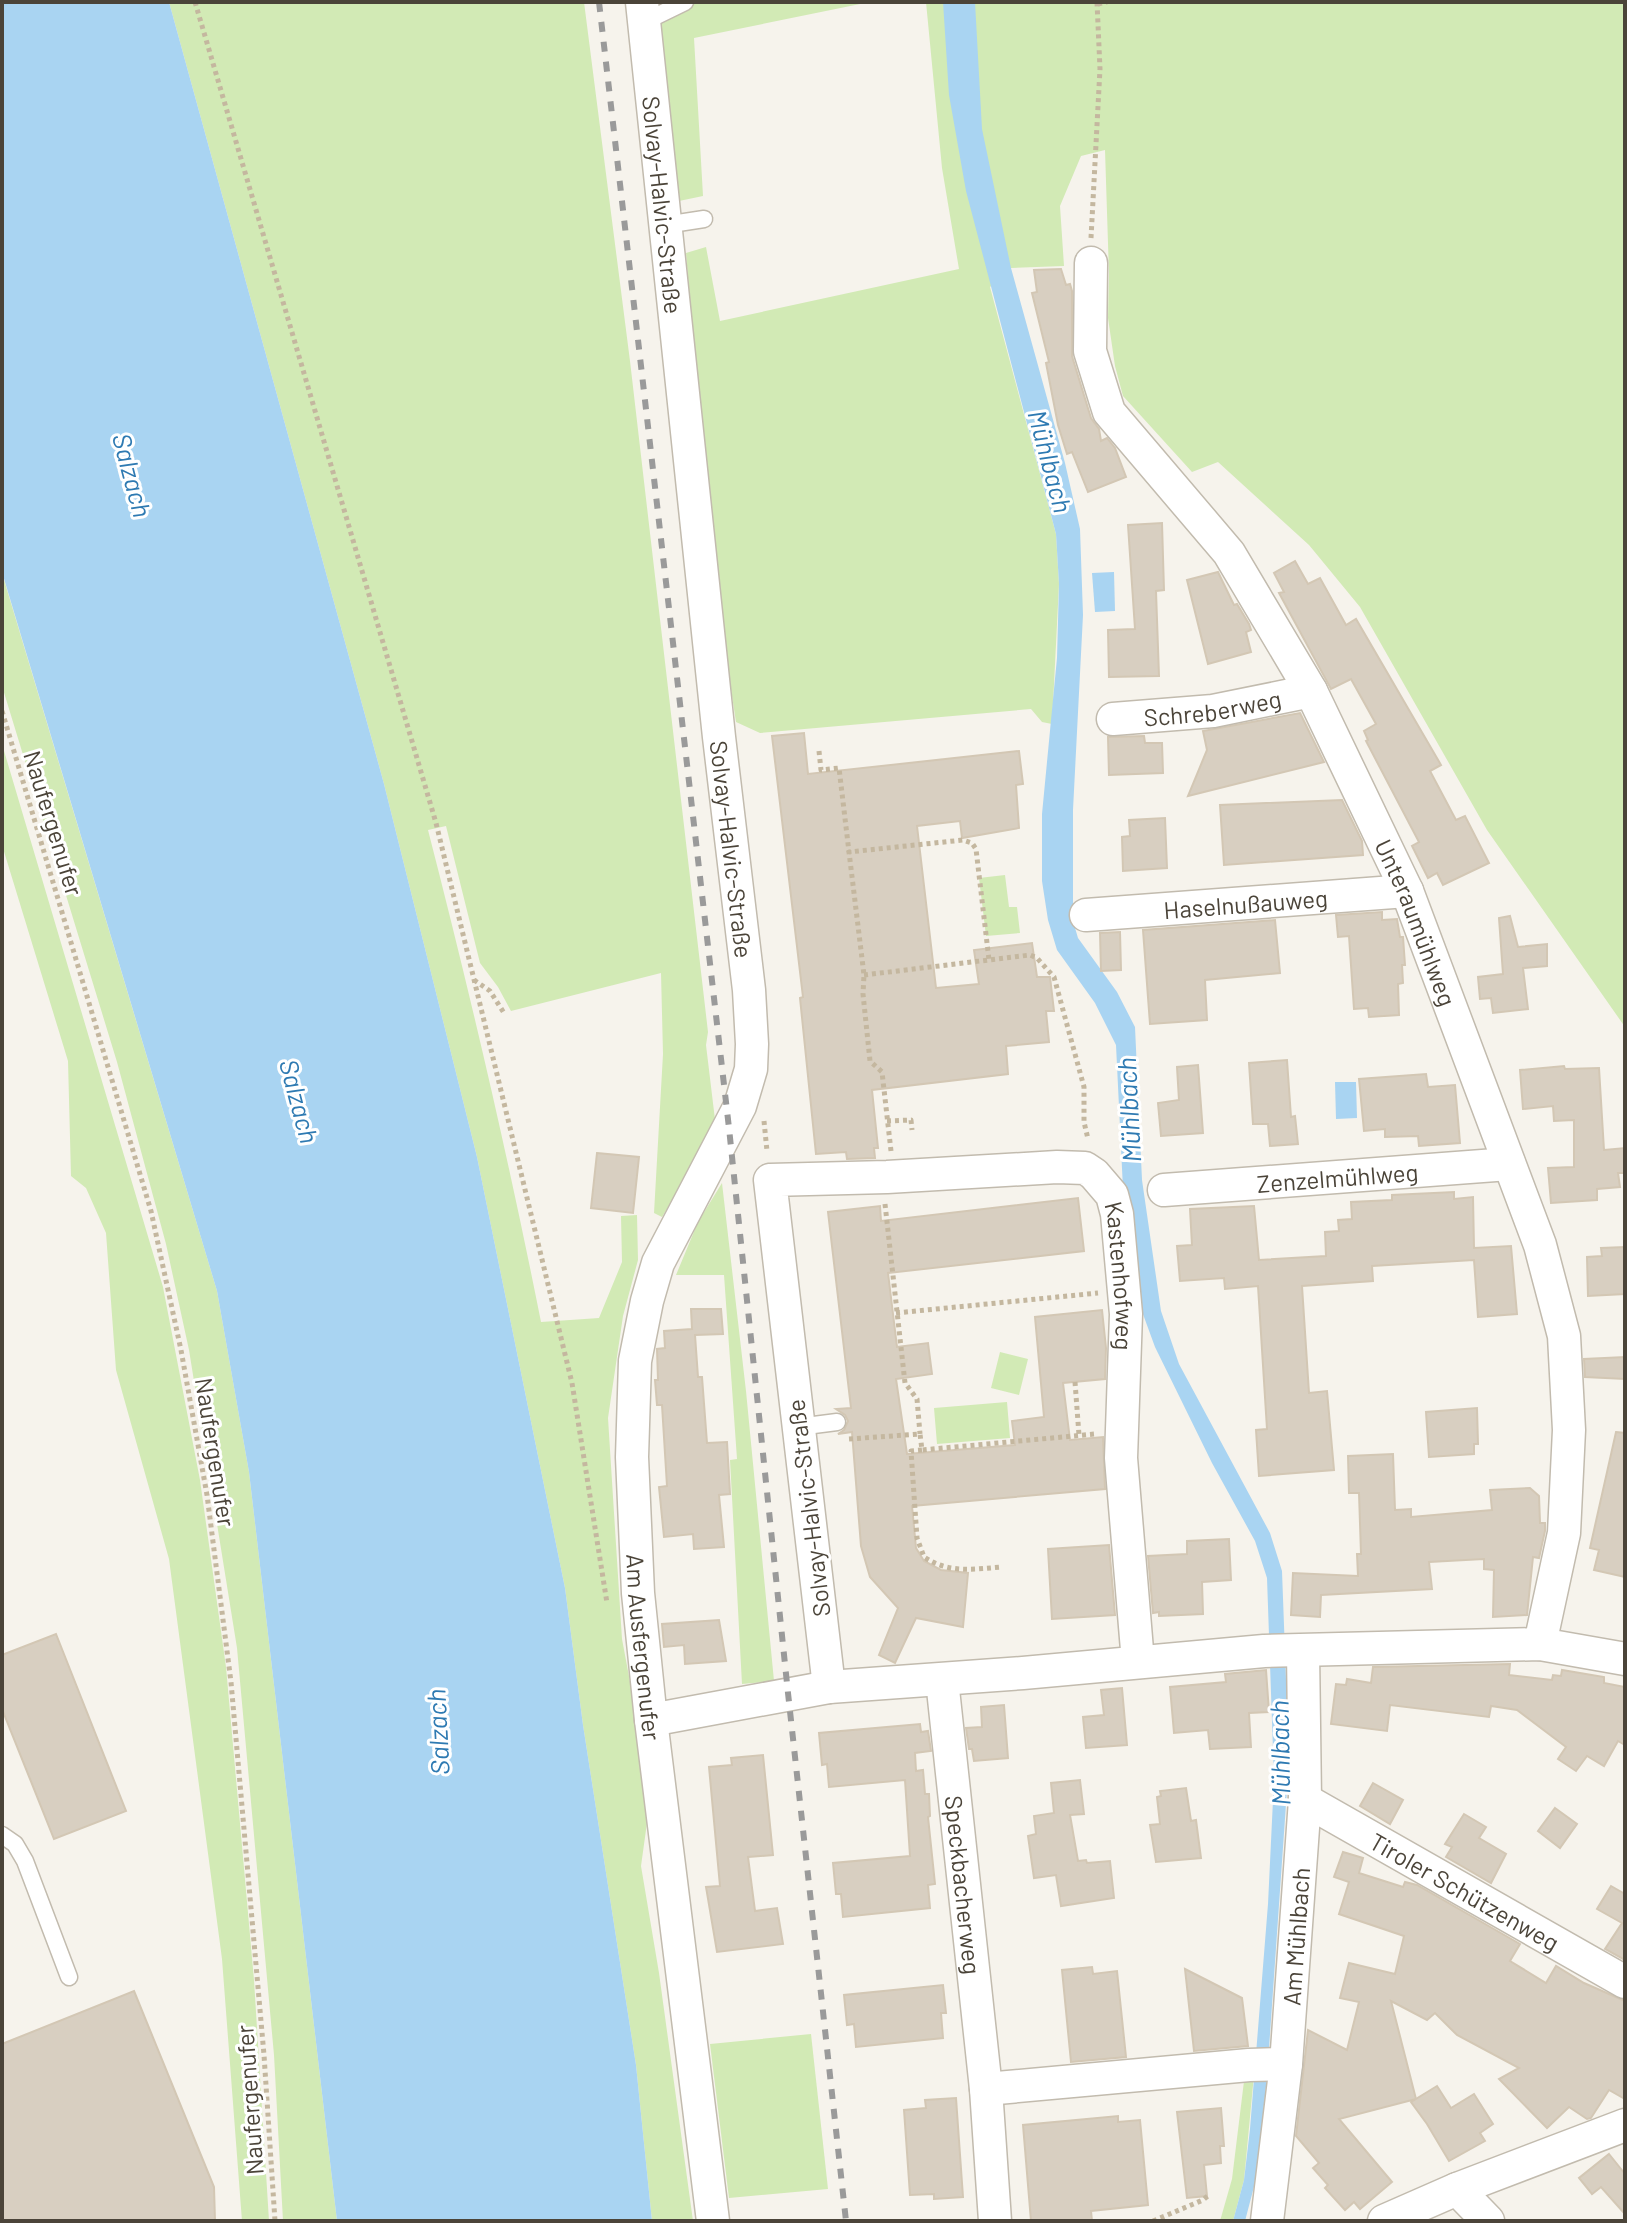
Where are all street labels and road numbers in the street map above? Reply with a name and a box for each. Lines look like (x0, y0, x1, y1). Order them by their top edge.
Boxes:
street label: Solvay-Halvic-Straße (637, 95, 689, 315)
street label: Schreberweg (1142, 683, 1283, 731)
street label: Solvay-Halvic-Straße (705, 739, 760, 960)
street label: Naufergenufer (18, 747, 90, 899)
street label: Unteraumühlweg (1370, 834, 1463, 1010)
street label: Haselnußauweg (1162, 882, 1329, 924)
street label: Zenzelmühlweg (1256, 1156, 1419, 1197)
street label: Kastenhofweg (1100, 1198, 1141, 1351)
street label: Naufergenufer (190, 1375, 242, 1529)
street label: Solvay-Halvic-Straße (780, 1398, 836, 1618)
street label: Am Ausfergenufer (622, 1553, 668, 1742)
street label: Speckbacherweg (940, 1794, 988, 1976)
street label: Tiroler Schützenweg (1365, 1826, 1565, 1956)
street label: Am Mühlbach (1276, 1866, 1315, 2007)
street label: Naufergenufer (229, 2024, 269, 2176)

